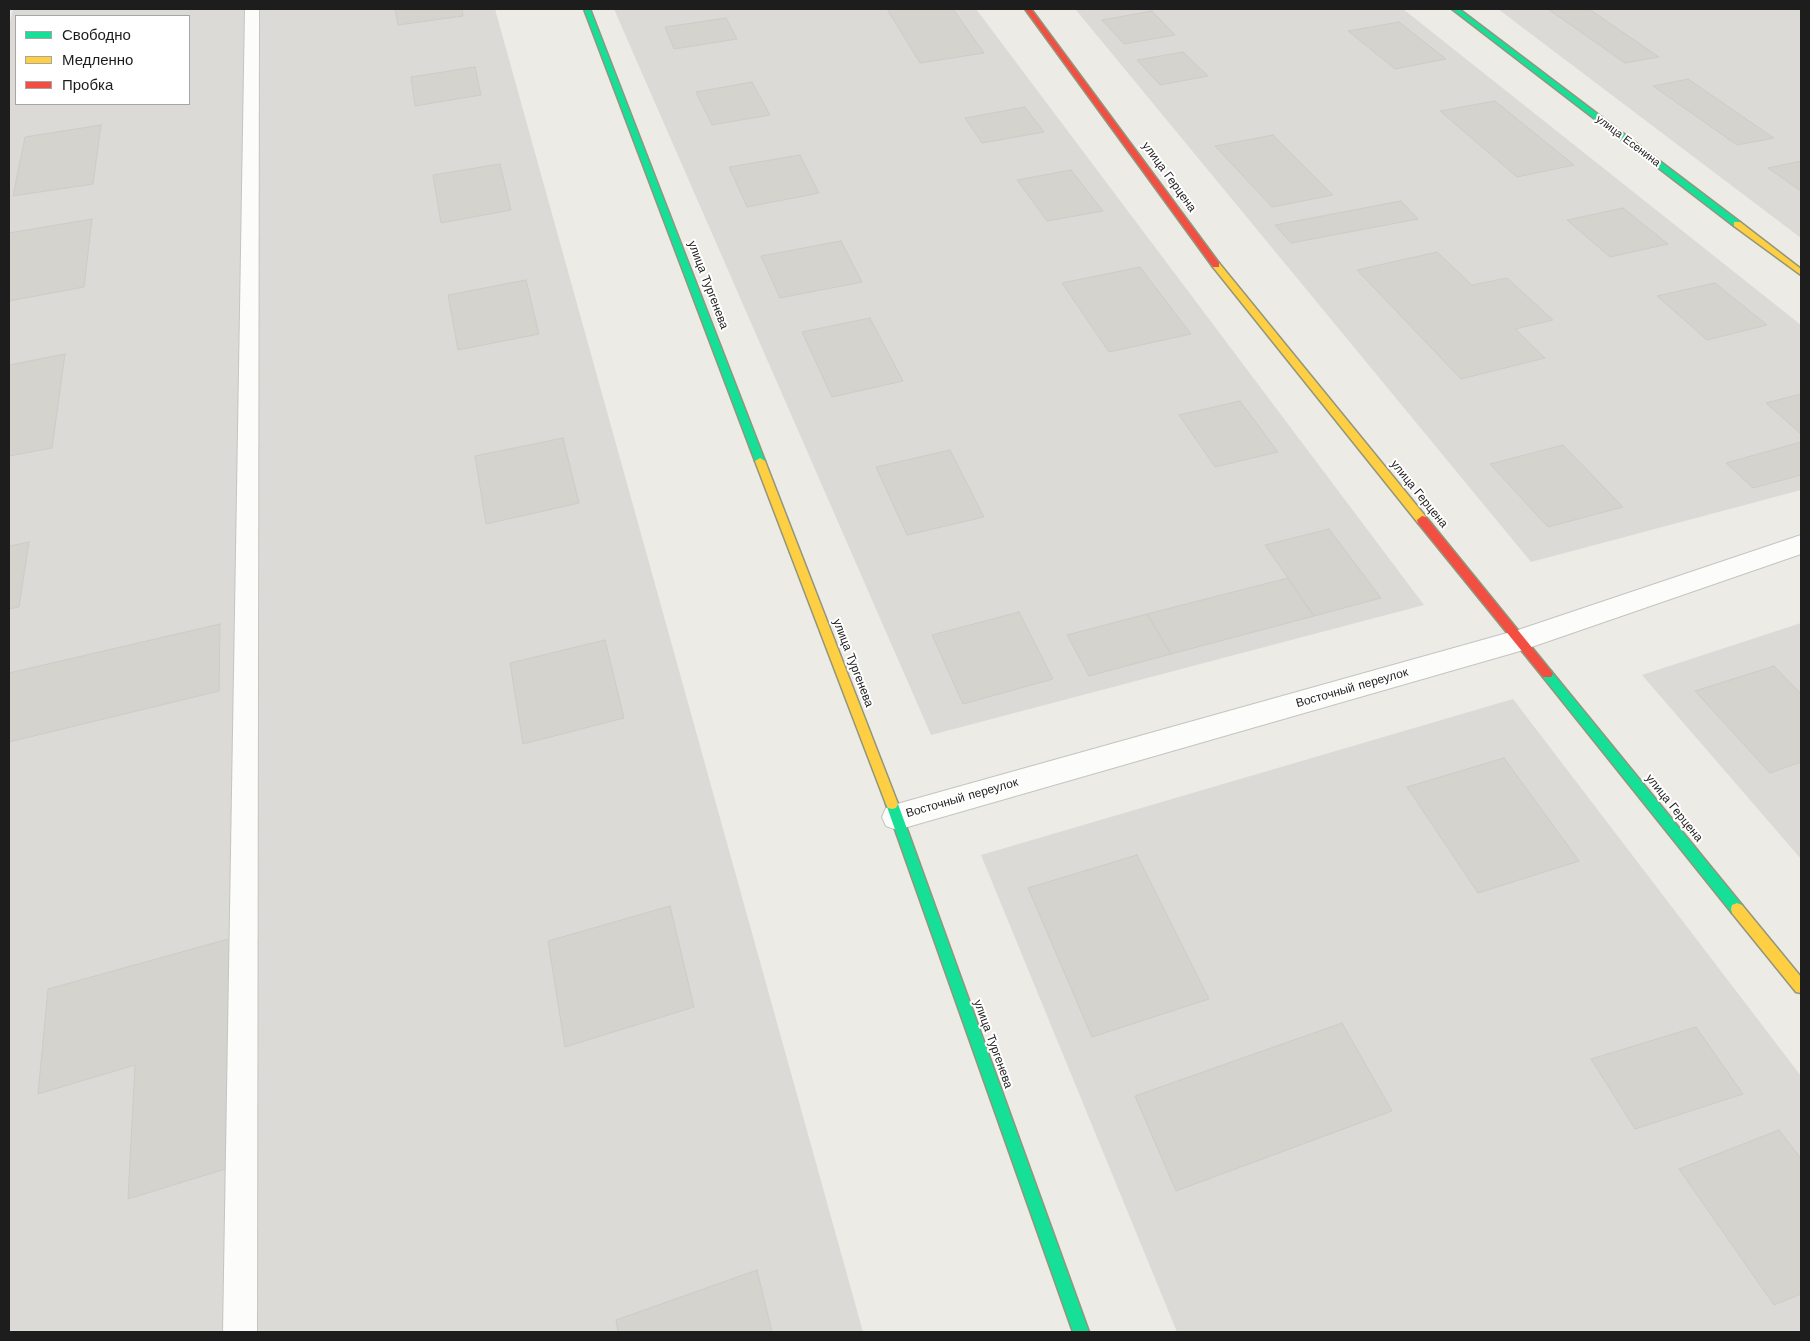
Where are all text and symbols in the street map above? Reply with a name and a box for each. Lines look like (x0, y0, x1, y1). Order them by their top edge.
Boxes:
legend (15, 15, 190, 105)
text: Свободно (62, 26, 131, 44)
text: Медленно (62, 51, 133, 69)
text: Пробка (62, 76, 113, 94)
street label: улица Есенина (1593, 112, 1663, 170)
street label: улица Герцена (1139, 139, 1199, 215)
street label: улица Тургенева (685, 239, 731, 331)
street label: улица Герцена (1387, 457, 1451, 531)
street label: улица Тургенева (830, 617, 876, 709)
street label: Восточный переулок (1294, 665, 1410, 711)
street label: улица Герцена (1642, 771, 1706, 845)
street label: Восточный переулок (904, 775, 1020, 821)
street label: улица Тургенева (970, 998, 1016, 1090)

